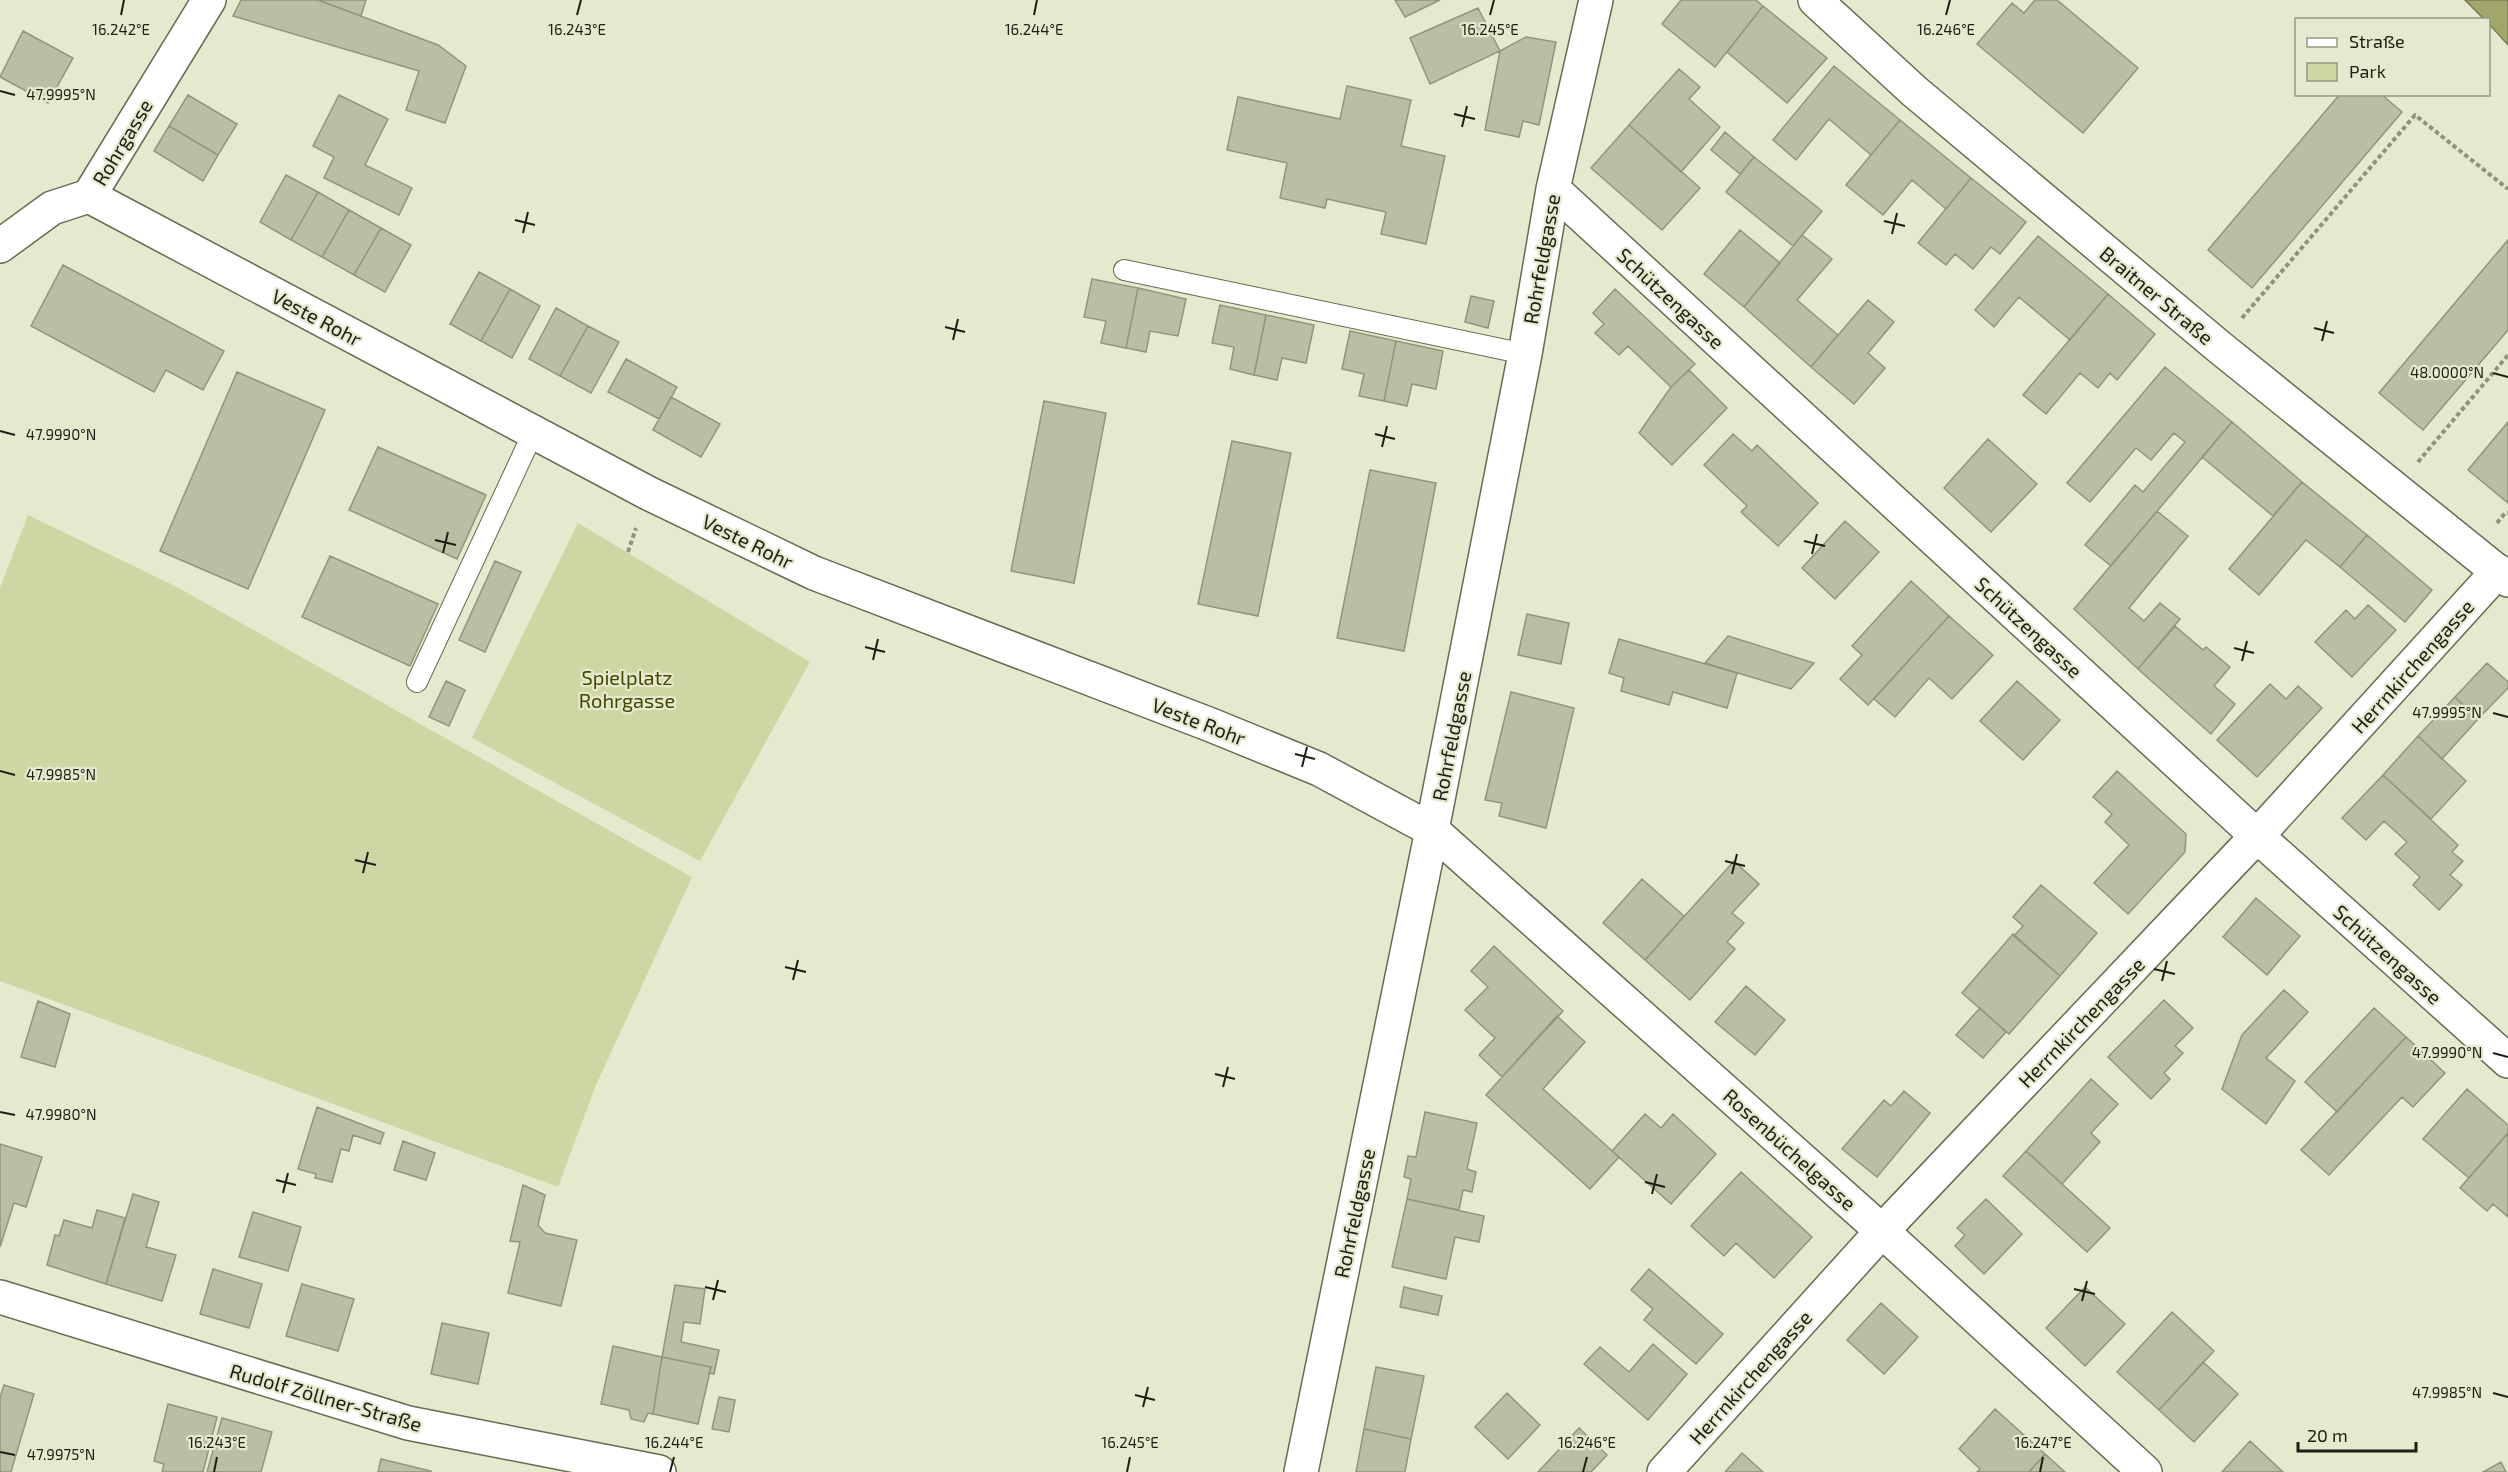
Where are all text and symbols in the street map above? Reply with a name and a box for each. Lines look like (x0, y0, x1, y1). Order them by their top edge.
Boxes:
legend (2295, 18, 2490, 96)
text: 16.242°E (92, 20, 150, 38)
text: 16.243°E (548, 20, 606, 38)
text: 16.244°E (1005, 20, 1063, 38)
text: 16.245°E (1461, 20, 1519, 38)
text: 16.246°E (1917, 20, 1975, 38)
text: Straße (2349, 30, 2405, 52)
text: Park (2349, 60, 2386, 82)
text: 47.9995°N (26, 85, 96, 103)
street label: Rohrgasse (87, 95, 157, 189)
street label: Rohrfeldgasse (1518, 192, 1564, 326)
street label: Braitner Straße (2096, 241, 2218, 349)
street label: Schützengasse (1613, 242, 1729, 354)
street label: Veste Rohr (268, 283, 366, 351)
text: 48.0000°N (2410, 363, 2484, 381)
text: 47.9990°N (26, 425, 96, 443)
street label: Veste Rohr (699, 509, 797, 573)
street label: Schützengasse (1971, 571, 2087, 683)
street label: Herrnkirchengasse (2346, 594, 2478, 738)
park label: Spielplatz Rohrgasse (579, 665, 675, 712)
street label: Rohrfeldgasse (1427, 669, 1475, 803)
street label: Veste Rohr (1149, 692, 1249, 750)
text: 47.9995°N (2412, 703, 2482, 721)
text: 47.9985°N (26, 765, 96, 783)
street label: Schützengasse (2329, 899, 2447, 1009)
street label: Herrnkirchengasse (2013, 952, 2149, 1092)
text: 47.9990°N (2412, 1043, 2482, 1061)
street label: Rosenbüchelgasse (1719, 1083, 1861, 1215)
text: 47.9980°N (26, 1105, 96, 1123)
street label: Rohrfeldgasse (1329, 1146, 1379, 1280)
street label: Herrnkirchengasse (1684, 1305, 1816, 1449)
street label: Rudolf Zöllner-Straße (227, 1358, 425, 1436)
text: 47.9985°N (2412, 1383, 2482, 1401)
scale bar (2298, 1415, 2416, 1453)
text: 20 m (2307, 1424, 2348, 1446)
text: 16.243°E (188, 1433, 246, 1451)
text: 16.244°E (645, 1433, 703, 1451)
text: 16.245°E (1101, 1433, 1159, 1451)
text: 16.246°E (1558, 1433, 1616, 1451)
text: 16.247°E (2014, 1433, 2072, 1451)
text: 47.9975°N (27, 1445, 95, 1463)

